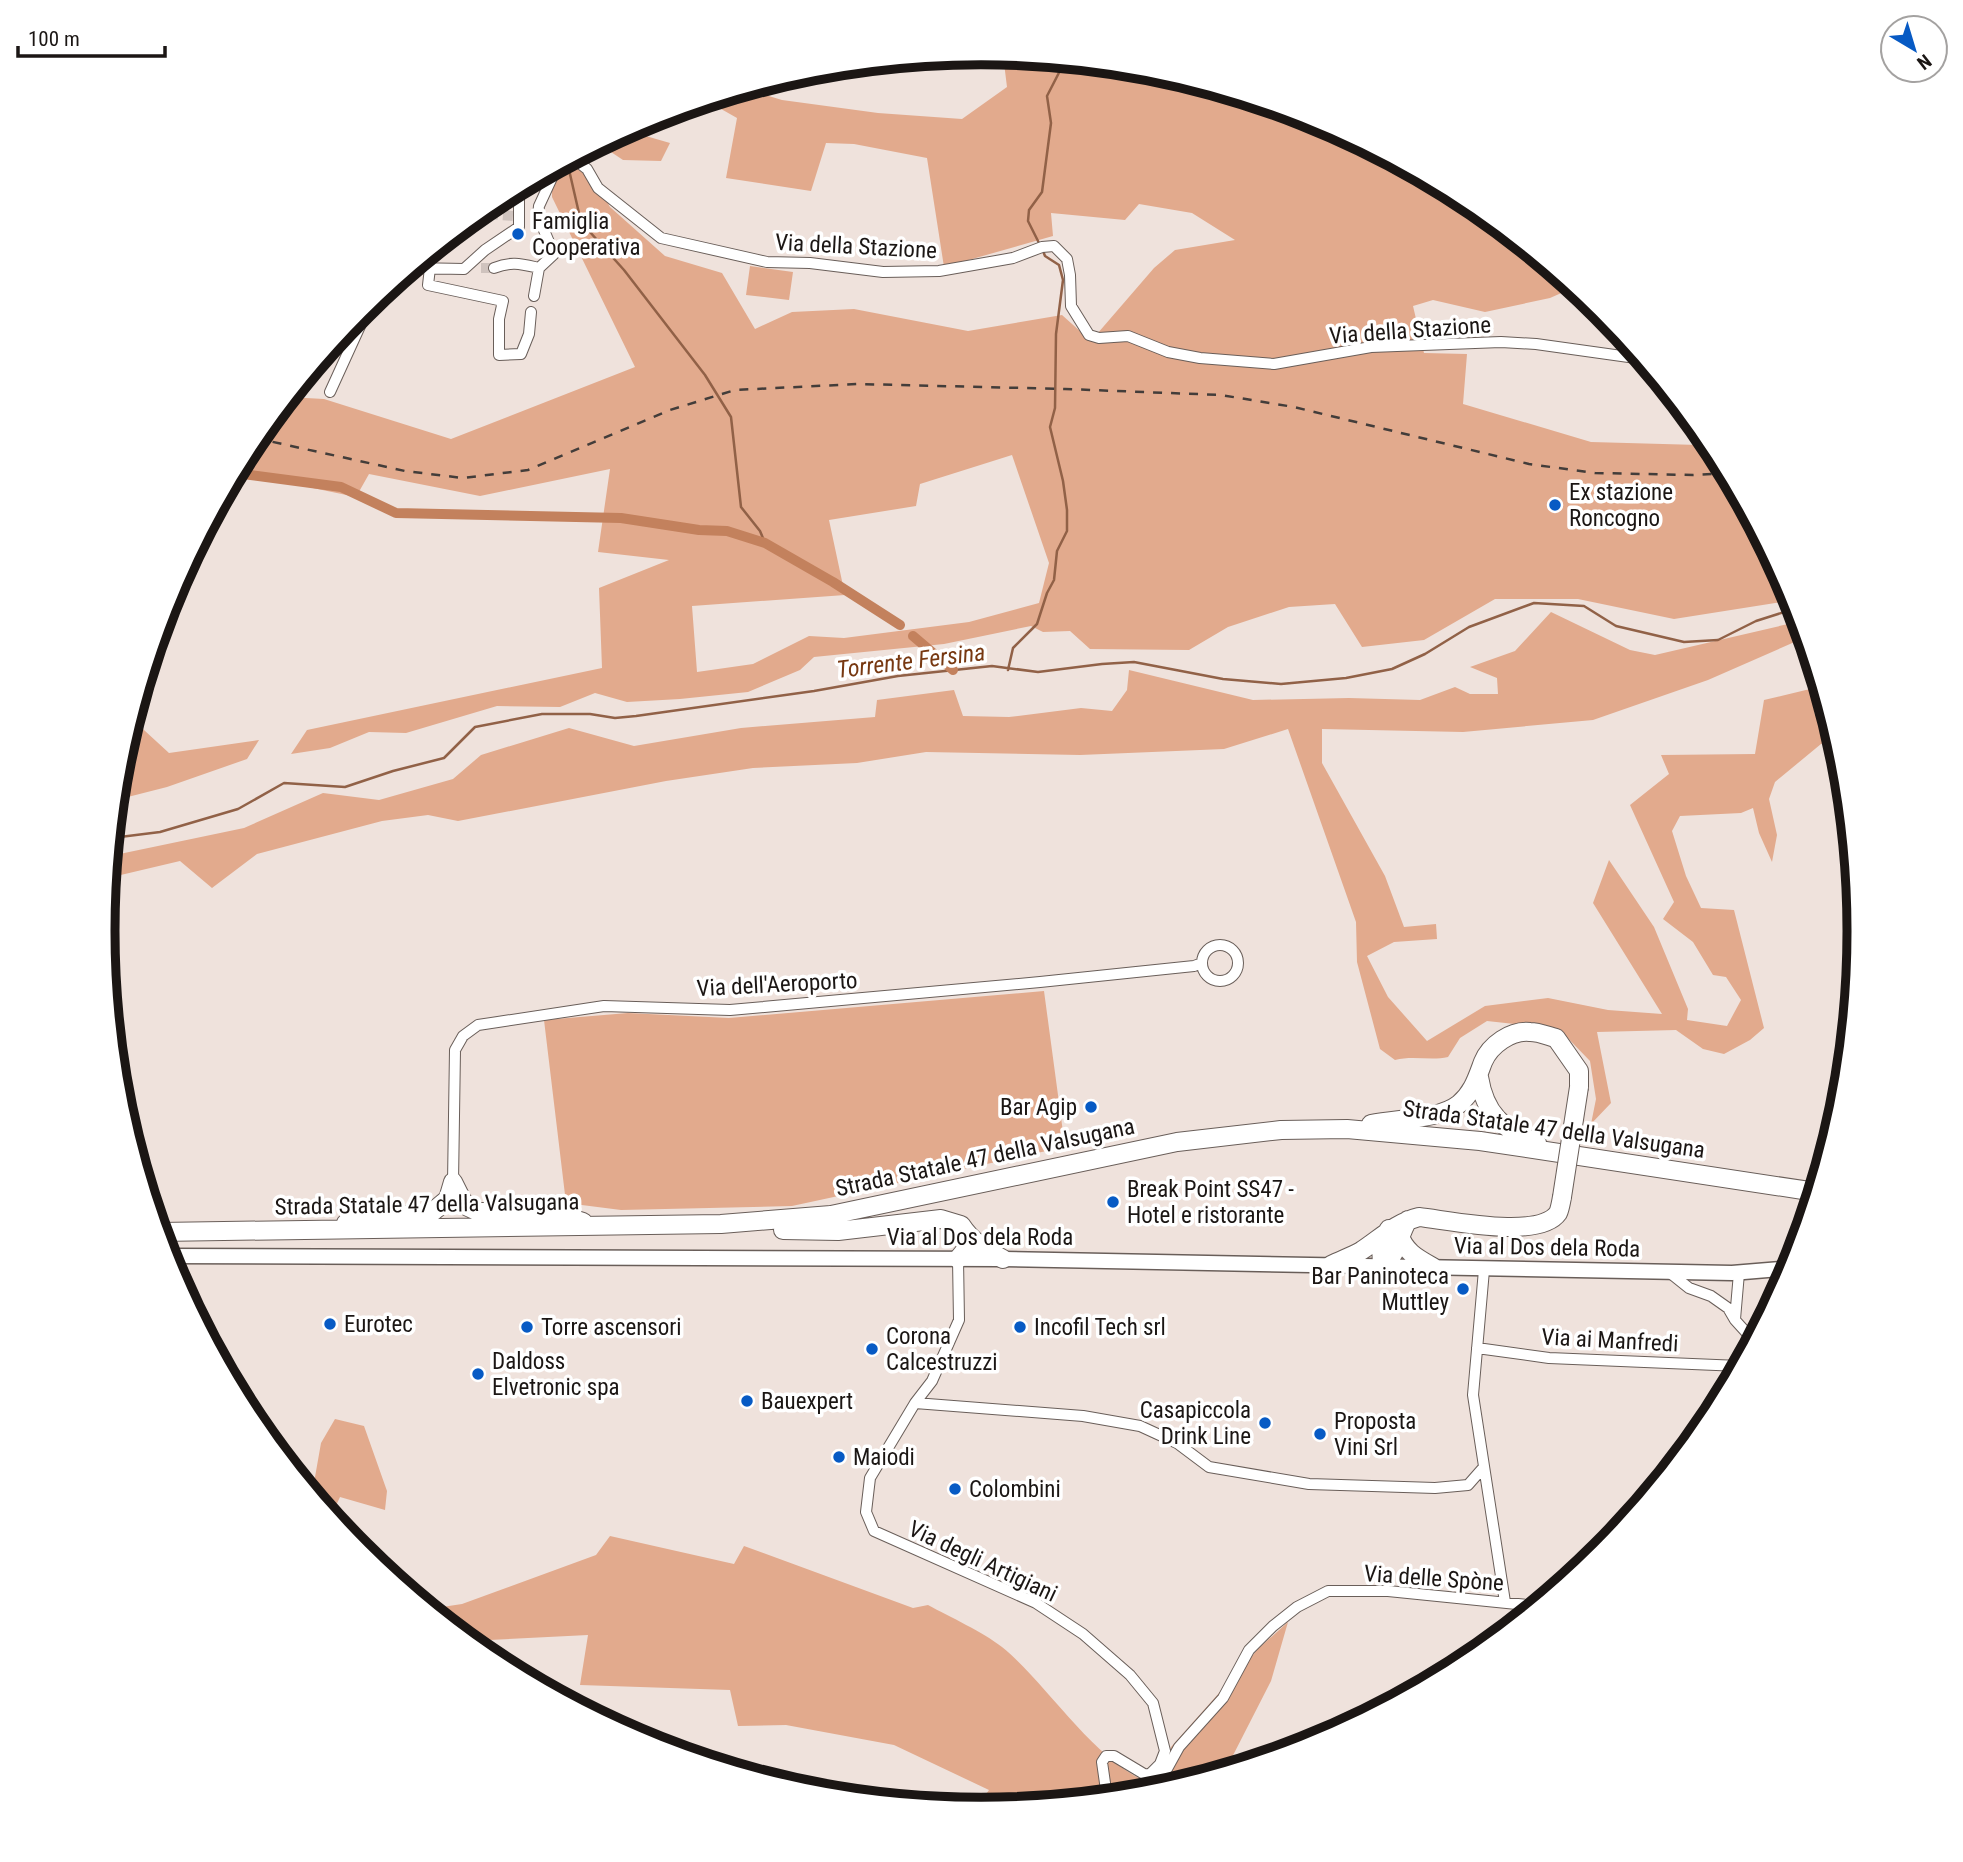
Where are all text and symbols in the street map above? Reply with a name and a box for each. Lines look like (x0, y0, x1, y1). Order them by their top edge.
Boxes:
scale bar (18, 14, 164, 58)
north arrow (1879, 14, 1949, 84)
text: 100 m (28, 27, 80, 51)
text: N (1912, 49, 1936, 75)
place label: Famiglia Cooperativa (532, 208, 641, 261)
marker: Famiglia Cooperativa (510, 226, 526, 242)
street label: Via della Stazione (774, 229, 938, 264)
street label: Via della Stazione (1328, 311, 1492, 350)
place label: Ex stazione Roncogno (1569, 479, 1673, 532)
marker: Ex stazione Roncogno (1547, 497, 1563, 513)
water label: Torrente Fersina (835, 638, 987, 684)
street label: Via dell'Aeroporto (696, 967, 858, 1002)
place label: Bar Agip (1000, 1094, 1077, 1121)
street label: Strada Statale 47 della Valsugana (1401, 1095, 1707, 1164)
marker: Bar Agip (1083, 1099, 1099, 1115)
street label: Strada Statale 47 della Valsugana (833, 1113, 1137, 1202)
place label: Break Point SS47 - Hotel e ristorante (1127, 1176, 1294, 1229)
street label: Strada Statale 47 della Valsugana (274, 1188, 580, 1221)
marker: Break Point SS47 - Hotel e ristorante (1105, 1194, 1121, 1210)
street label: Via al Dos dela Roda (887, 1224, 1073, 1251)
street label: Via al Dos dela Roda (1454, 1232, 1640, 1263)
place label: Bar Paninoteca Muttley (1311, 1263, 1449, 1316)
marker: Bar Paninoteca Muttley (1455, 1281, 1471, 1297)
place label: Eurotec (344, 1311, 413, 1338)
place label: Torre ascensori (541, 1314, 682, 1341)
place label: Incofil Tech srl (1034, 1314, 1166, 1341)
marker: Eurotec (322, 1316, 338, 1332)
marker: Torre ascensori (519, 1319, 535, 1335)
marker: Incofil Tech srl (1012, 1319, 1028, 1335)
place label: Corona Calcestruzzi (886, 1323, 998, 1376)
street label: Via ai Manfredi (1541, 1323, 1679, 1358)
marker: Corona Calcestruzzi (864, 1341, 880, 1357)
place label: Daldoss Elvetronic spa (492, 1348, 620, 1401)
marker: Daldoss Elvetronic spa (470, 1366, 486, 1382)
place label: Bauexpert (761, 1388, 853, 1415)
marker: Bauexpert (739, 1393, 755, 1409)
place label: Casapiccola Drink Line (1140, 1397, 1251, 1450)
place label: Proposta Vini Srl (1334, 1408, 1416, 1461)
marker: Casapiccola Drink Line (1257, 1415, 1273, 1431)
marker: Proposta Vini Srl (1312, 1426, 1328, 1442)
place label: Maiodi (853, 1444, 915, 1471)
marker: Maiodi (831, 1449, 847, 1465)
place label: Colombini (969, 1476, 1061, 1503)
marker: Colombini (947, 1481, 963, 1497)
street label: Via degli Artigiani (904, 1515, 1061, 1608)
street label: Via delle Spòne (1363, 1560, 1505, 1597)

